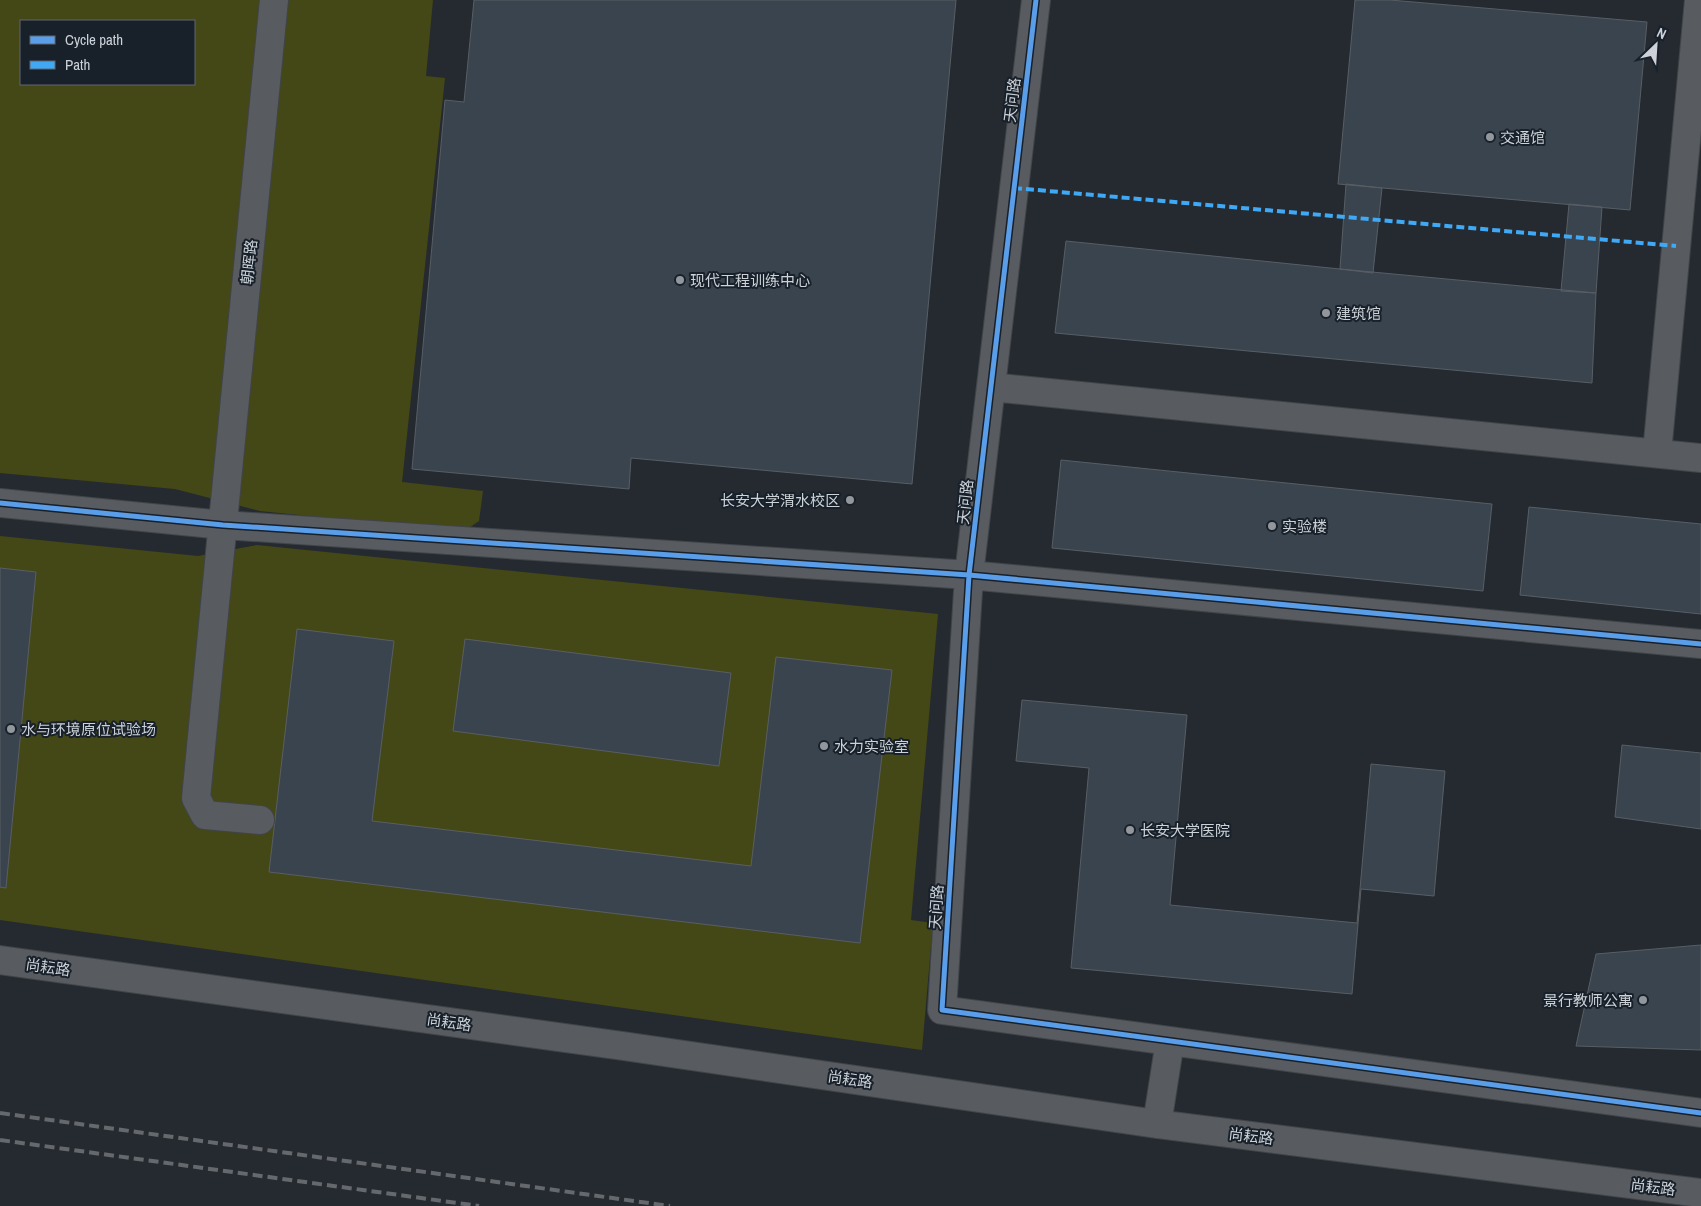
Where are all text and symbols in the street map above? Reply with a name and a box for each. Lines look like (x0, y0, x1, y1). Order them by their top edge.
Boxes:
legend (20, 20, 195, 85)
north arrow (1631, 20, 1681, 70)
text: N (1654, 23, 1669, 43)
text: Cycle path (65, 29, 123, 50)
text: Path (65, 54, 90, 75)
street label: 天问路 (999, 76, 1025, 124)
place label: 交通馆 (1500, 127, 1545, 148)
marker: 交通馆 (1484, 131, 1496, 143)
street label: 朝晖路 (236, 239, 262, 285)
place label: 现代工程训练中心 (690, 270, 810, 291)
marker: 现代工程训练中心 (674, 274, 686, 286)
place label: 建筑馆 (1336, 303, 1381, 324)
marker: 建筑馆 (1320, 307, 1332, 319)
street label: 天问路 (952, 479, 978, 525)
place label: 长安大学渭水校区 (720, 490, 840, 511)
marker: 长安大学渭水校区 (844, 494, 856, 506)
place label: 实验楼 (1282, 516, 1327, 537)
marker: 实验楼 (1266, 520, 1278, 532)
place label: 水与环境原位试验场 (21, 719, 156, 740)
marker: 水与环境原位试验场 (5, 723, 17, 735)
place label: 水力实验室 (834, 736, 909, 757)
marker: 水力实验室 (818, 740, 830, 752)
place label: 长安大学医院 (1140, 820, 1230, 841)
marker: 长安大学医院 (1124, 824, 1136, 836)
street label: 天问路 (924, 884, 948, 930)
street label: 尚耘路 (24, 953, 72, 981)
place label: 景行教师公寓 (1543, 990, 1633, 1011)
marker: 景行教师公寓 (1637, 994, 1649, 1006)
street label: 尚耘路 (425, 1008, 473, 1036)
street label: 尚耘路 (826, 1065, 874, 1093)
street label: 尚耘路 (1227, 1123, 1275, 1149)
street label: 尚耘路 (1629, 1174, 1677, 1200)

